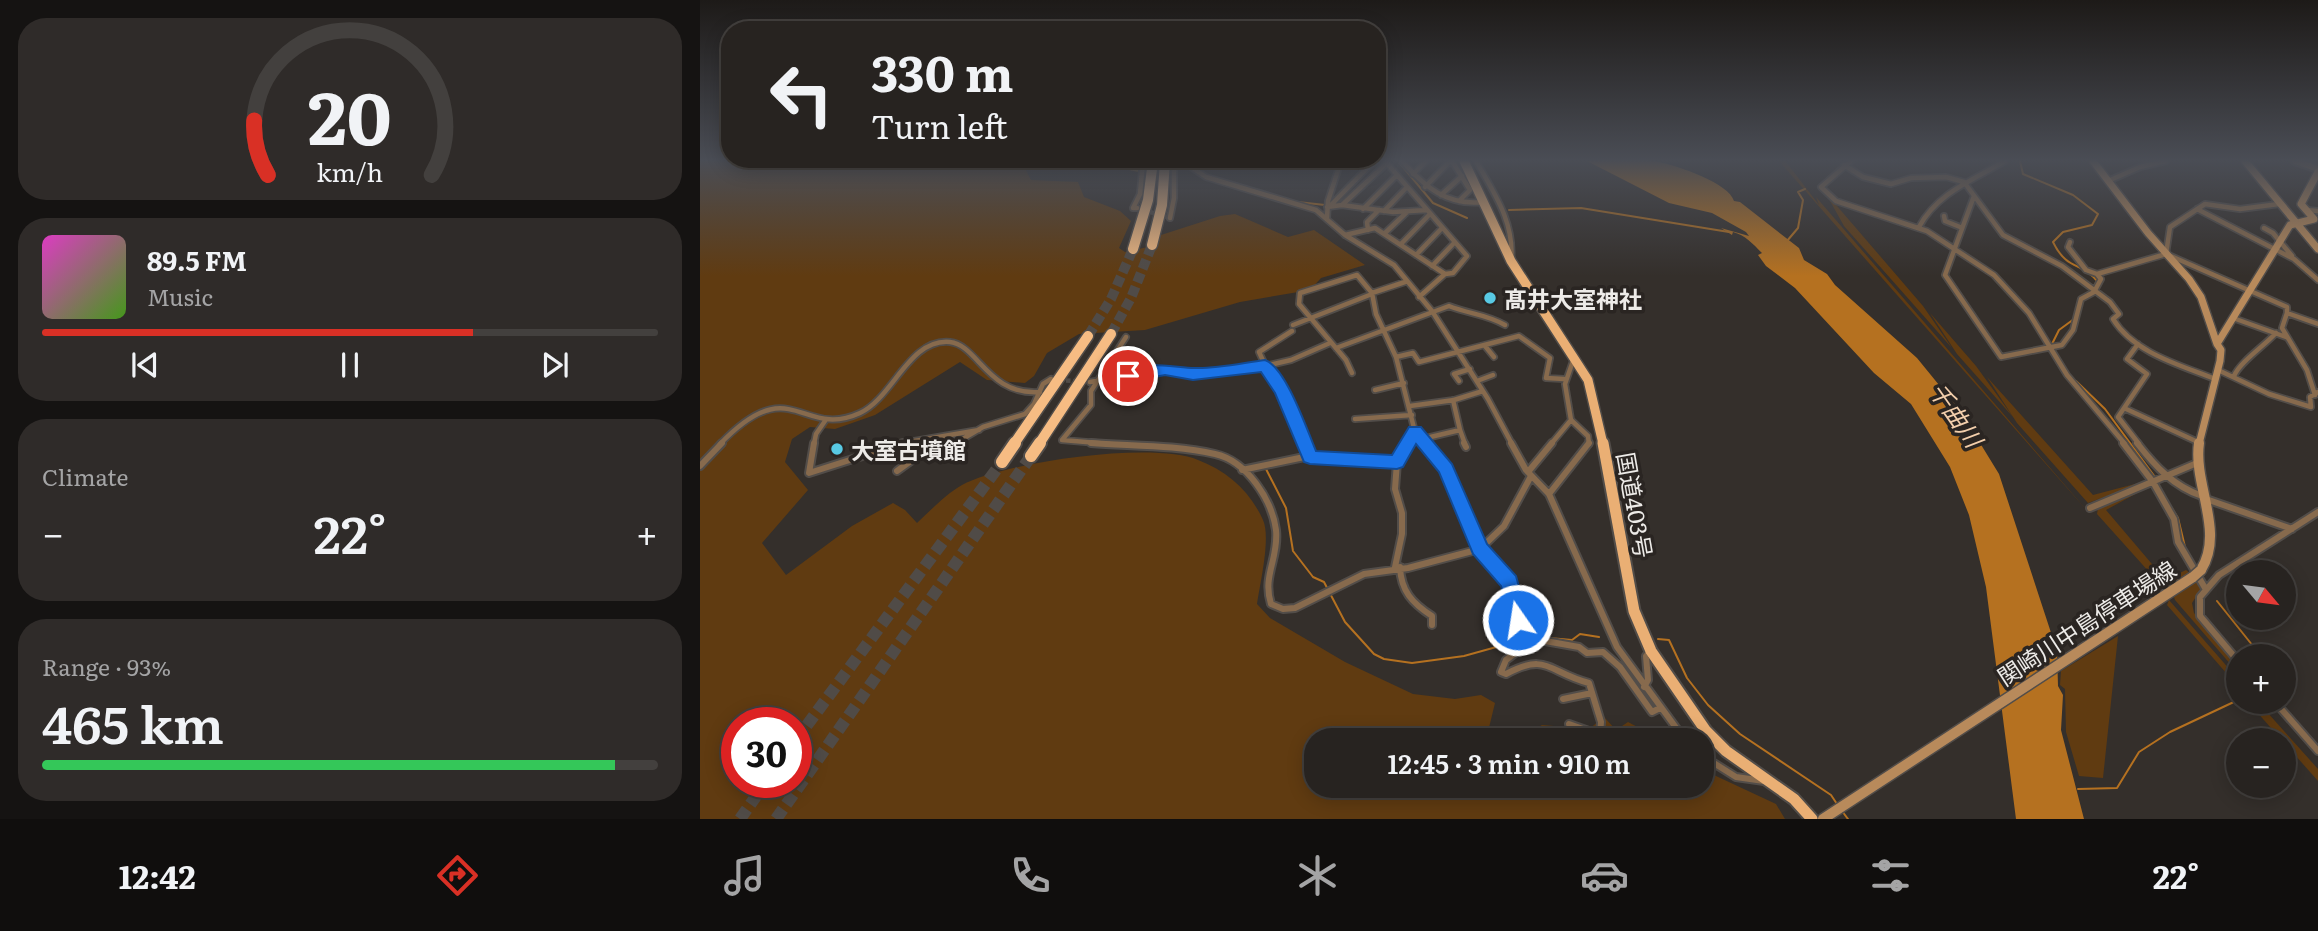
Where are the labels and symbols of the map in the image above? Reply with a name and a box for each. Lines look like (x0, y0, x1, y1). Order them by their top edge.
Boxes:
place label: 髙井大室神社 (1504, 281, 1642, 315)
marker: 髙井大室神社 (1482, 290, 1498, 306)
pin (1098, 346, 1158, 406)
water label: 千曲川 (1922, 374, 1994, 456)
place label: 大室古墳館 (851, 432, 966, 466)
marker: 大室古墳館 (829, 441, 845, 457)
street label: 国道403号 (1610, 449, 1662, 561)
street label: 関崎川中島停車場線 (1990, 551, 2182, 693)
north arrow (2226, 560, 2296, 630)
position arrow (1481, 583, 1555, 657)
speed limit sign: 30 (721, 707, 812, 798)

